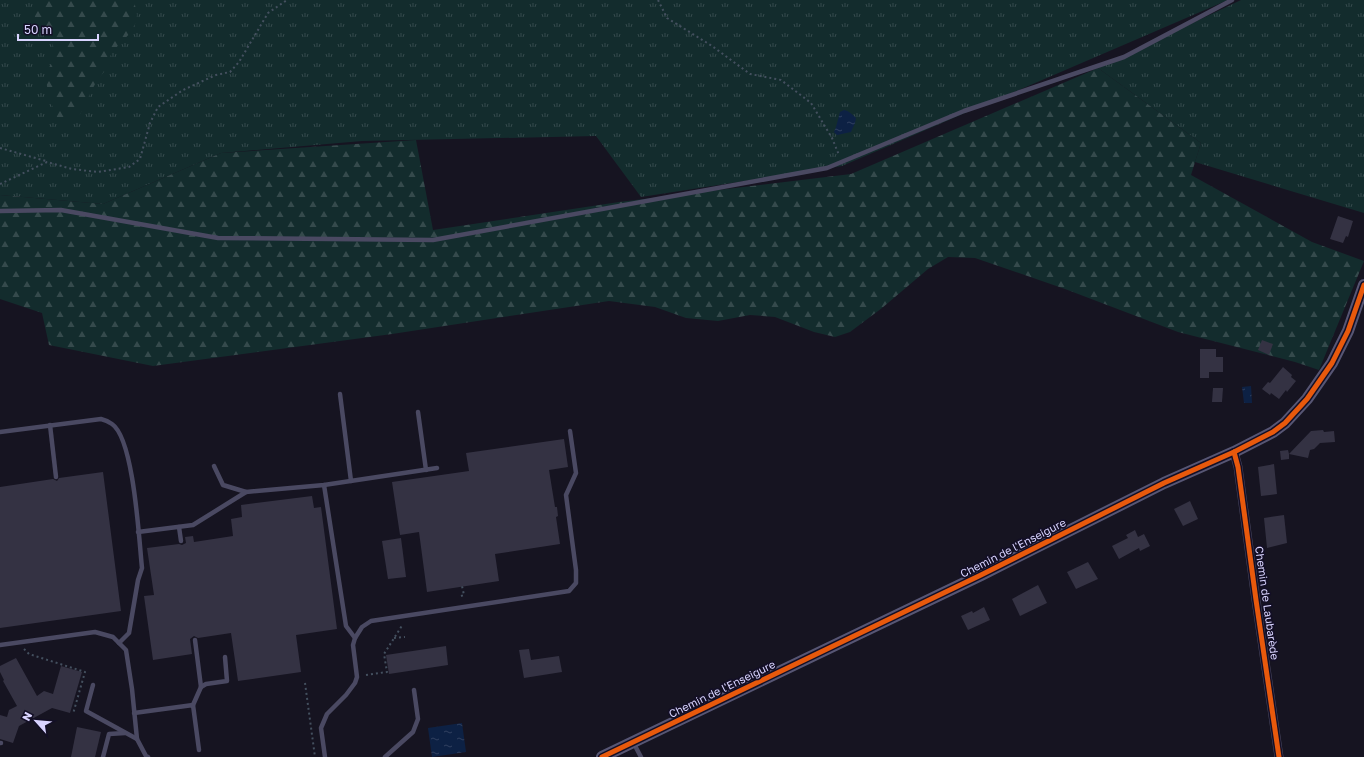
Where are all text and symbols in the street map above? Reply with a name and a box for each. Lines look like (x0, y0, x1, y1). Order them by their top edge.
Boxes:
scale bar (18, 16, 98, 42)
text: 50 m (24, 22, 52, 37)
street label: Chemin de l'Enseigure (958, 515, 1068, 580)
street label: Chemin de Laubarède (1253, 545, 1282, 661)
street label: Chemin de l'Enseigure (666, 657, 777, 720)
north arrow (16, 701, 56, 741)
text: N (19, 710, 34, 723)

